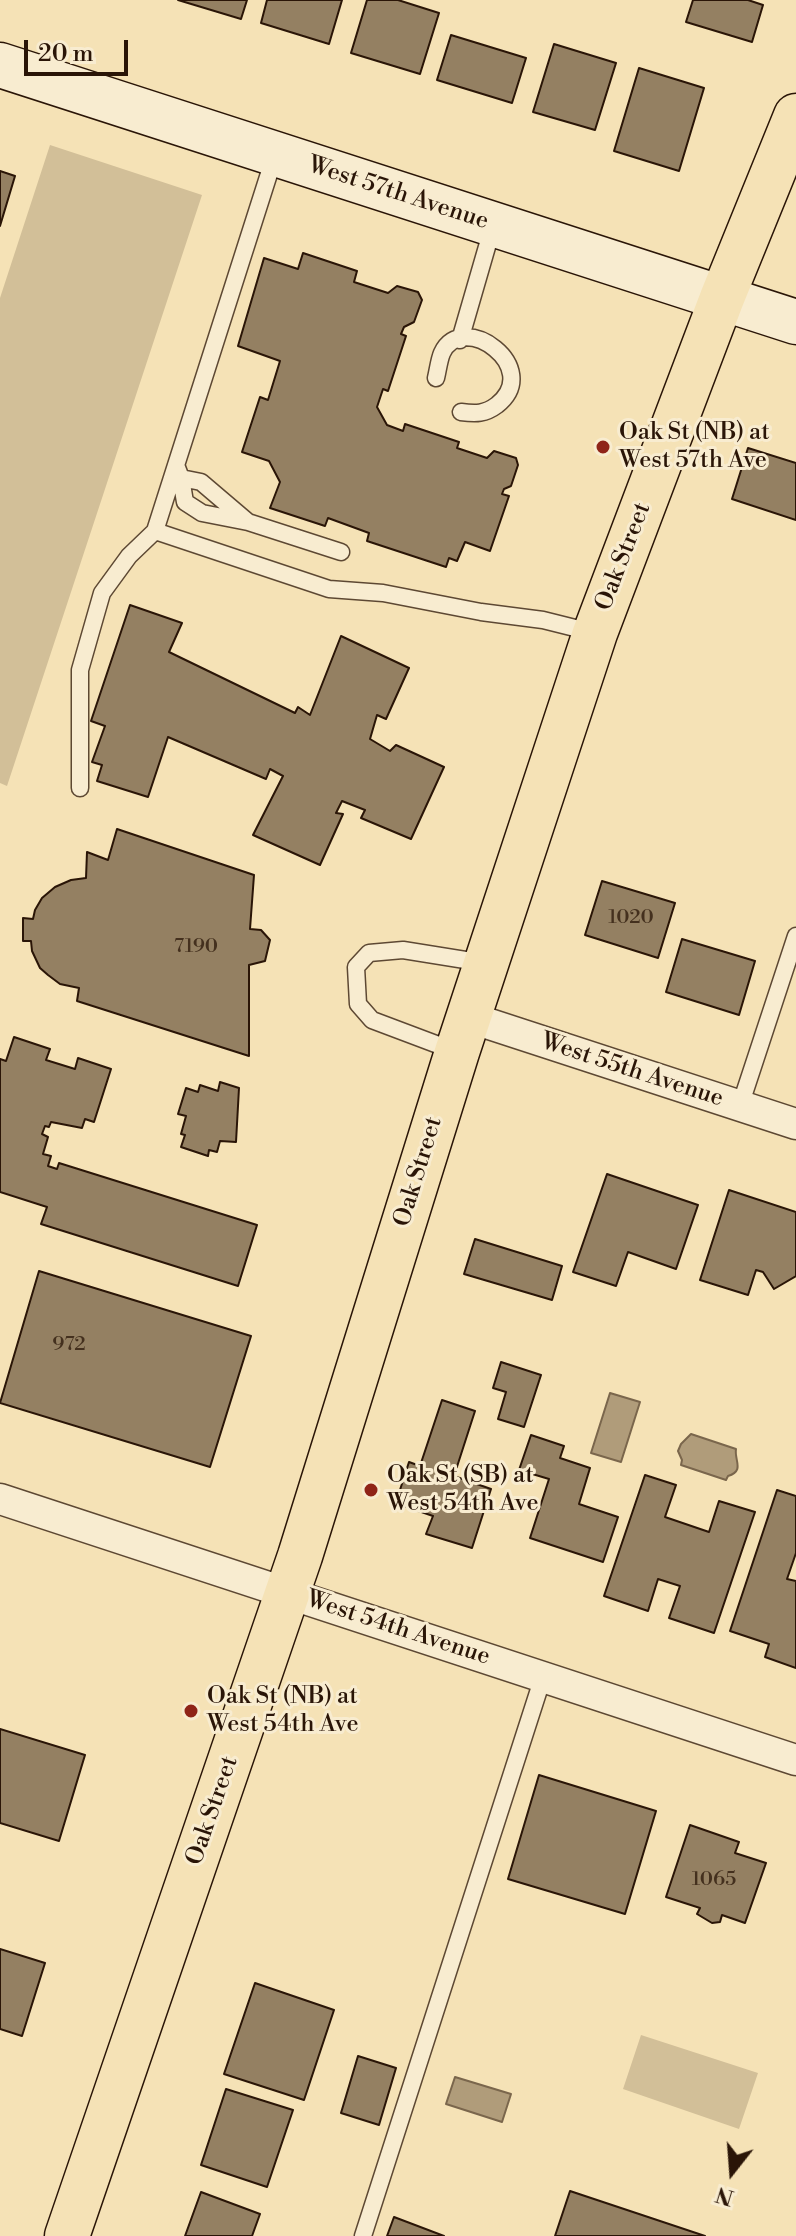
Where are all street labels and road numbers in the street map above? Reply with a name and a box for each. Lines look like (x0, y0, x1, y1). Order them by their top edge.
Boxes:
street label: West 57th Avenue (304, 151, 492, 237)
street label: Oak Street (590, 499, 658, 615)
street label: West 55th Avenue (537, 1028, 727, 1114)
street label: Oak Street (389, 1113, 449, 1231)
street label: West 54th Avenue (302, 1586, 494, 1672)
street label: Oak Street (181, 1753, 245, 1869)

